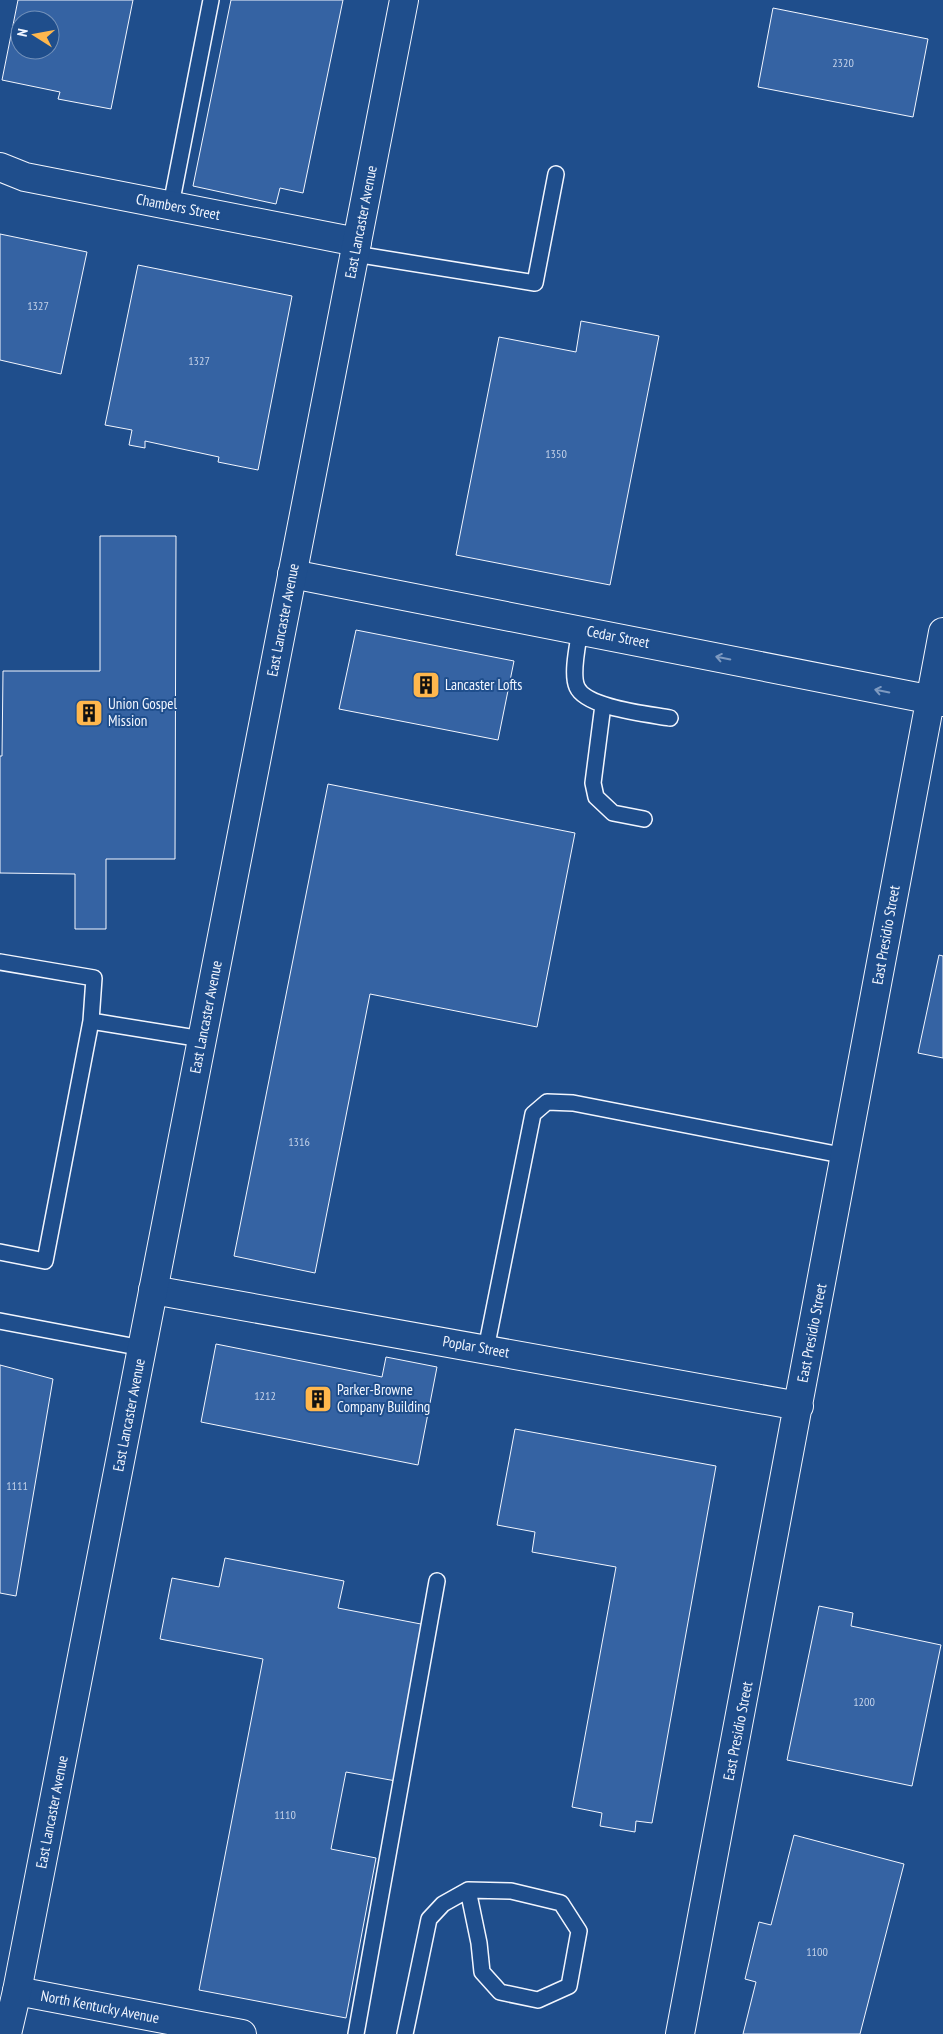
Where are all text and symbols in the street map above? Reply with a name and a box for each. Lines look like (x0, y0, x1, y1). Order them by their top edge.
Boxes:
north arrow (10, 10, 60, 60)
text: N (13, 27, 32, 38)
house number: 2320 (832, 55, 854, 70)
street label: East Lancaster Avenue (340, 164, 381, 280)
street label: Chambers Street (134, 189, 222, 224)
house number: 1327 (27, 298, 49, 313)
house number: 1327 (188, 353, 210, 368)
house number: 1350 (545, 446, 567, 461)
street label: East Lancaster Avenue (262, 562, 303, 678)
street label: Cedar Street (585, 621, 651, 652)
one-way arrow (715, 653, 731, 663)
building icon: Lancaster Lofts (411, 670, 441, 700)
place label: Lancaster Lofts (445, 675, 522, 694)
one-way arrow (874, 685, 890, 695)
place label: Union Gospel Mission (108, 694, 178, 730)
building icon: Union Gospel Mission (74, 698, 104, 728)
street label: East Presidio Street (867, 884, 904, 986)
street label: East Lancaster Avenue (185, 959, 226, 1075)
house number: 1316 (288, 1134, 310, 1149)
street label: East Presidio Street (793, 1282, 830, 1384)
street label: Poplar Street (441, 1331, 511, 1362)
street label: East Lancaster Avenue (108, 1357, 149, 1473)
place label: Parker-Browne Company Building (337, 1380, 430, 1416)
building icon: Parker-Browne Company Building (303, 1384, 333, 1414)
house number: 1212 (254, 1388, 276, 1403)
house number: 1111 (6, 1478, 28, 1493)
street label: East Presidio Street (719, 1680, 756, 1782)
house number: 1200 (853, 1694, 875, 1709)
street label: East Lancaster Avenue (31, 1754, 72, 1870)
house number: 1110 (274, 1807, 296, 1822)
house number: 1100 (806, 1944, 828, 1959)
street label: North Kentucky Avenue (39, 1986, 161, 2027)

